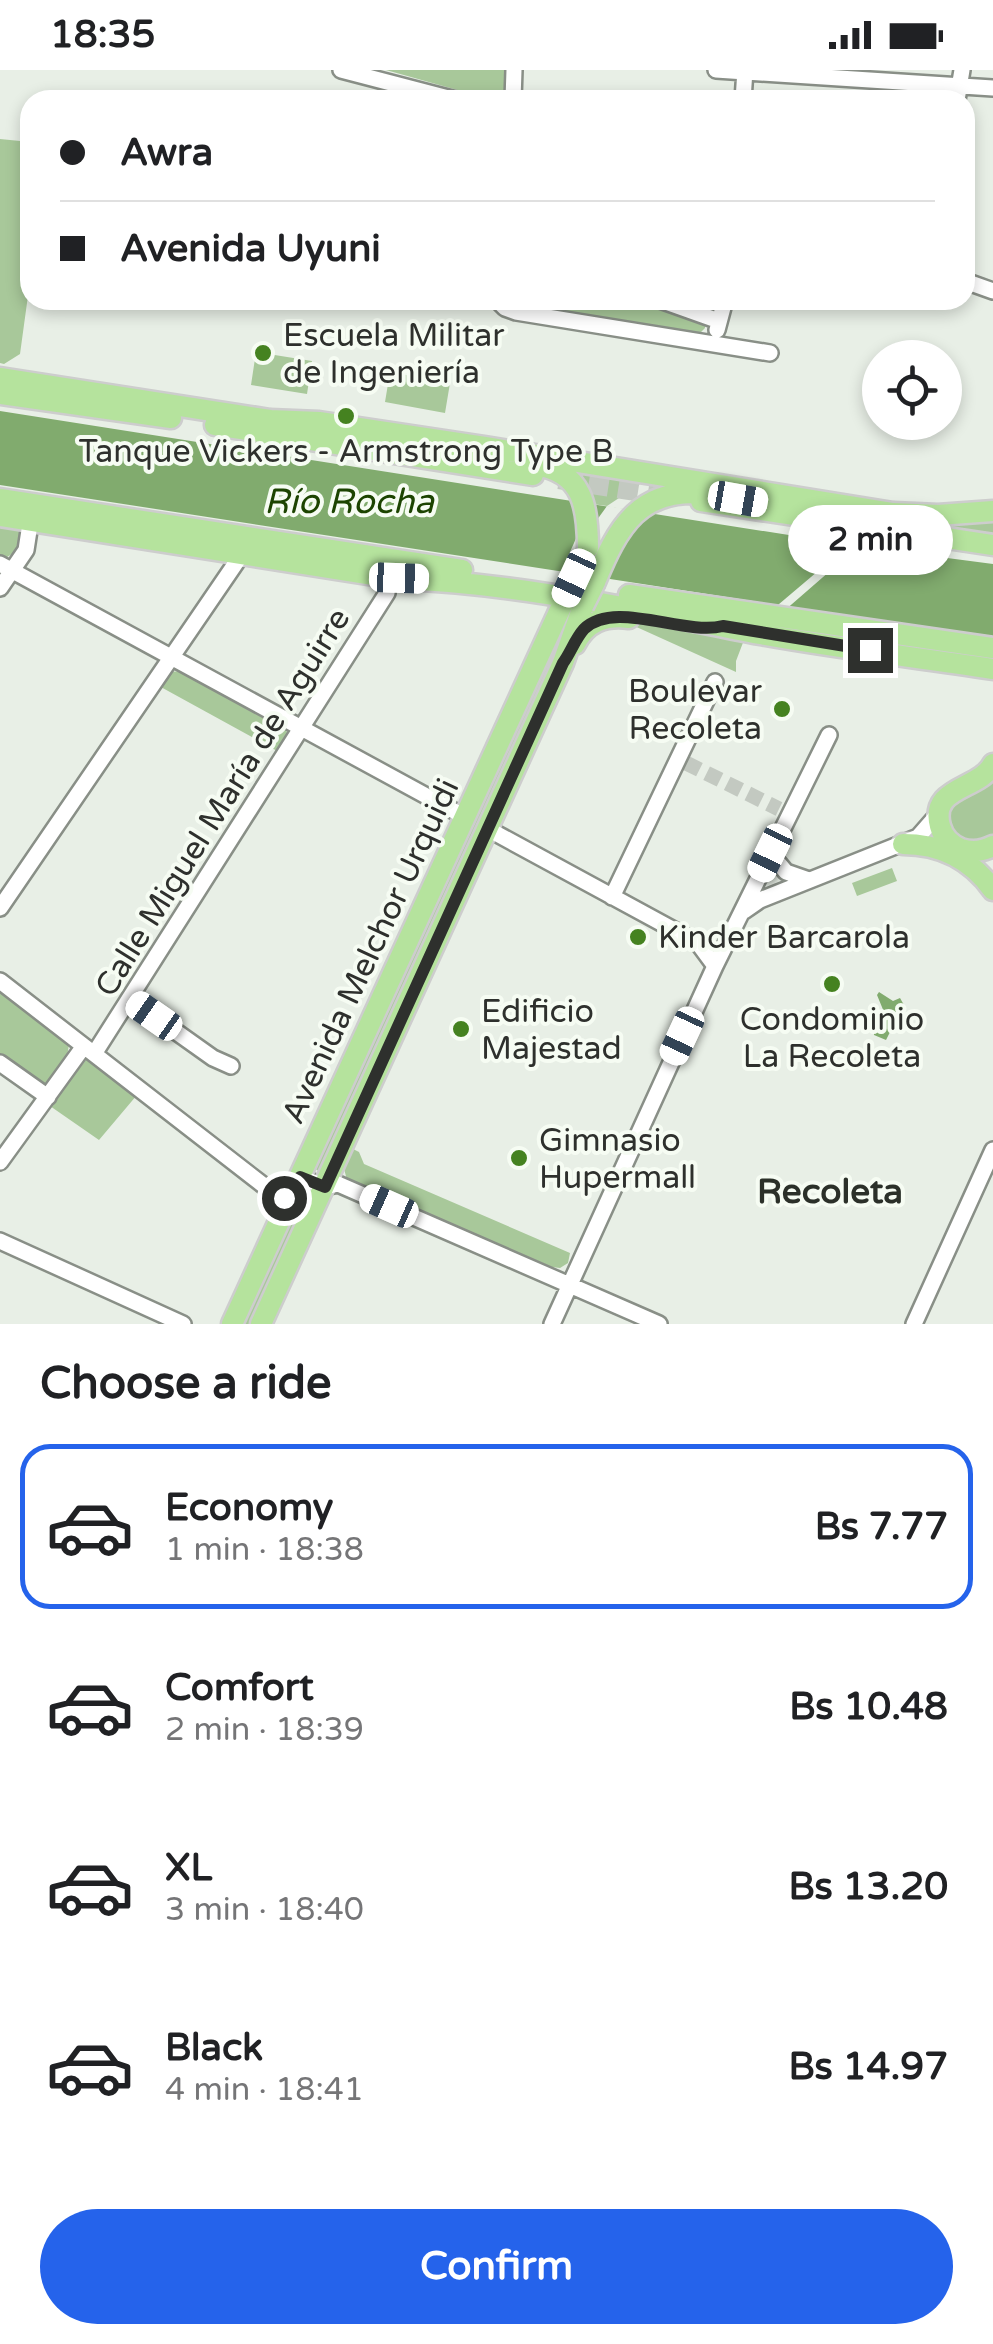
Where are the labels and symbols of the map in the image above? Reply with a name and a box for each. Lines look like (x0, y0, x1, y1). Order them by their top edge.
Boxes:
place label: Escuela Militar de Ingeniería (283, 317, 505, 392)
marker: Escuela Militar de Ingeniería (252, 342, 274, 364)
marker: Tanque Vickers - Armstrong Type B (335, 405, 357, 427)
place label: Tanque Vickers - Armstrong Type B (78, 433, 614, 471)
car (706, 479, 770, 519)
water label: Río Rocha (264, 481, 435, 523)
callout: 2 min (788, 505, 952, 575)
car (548, 544, 600, 612)
car (368, 562, 430, 594)
street label: Calle Miguel María de Aguirre (87, 601, 358, 1004)
route end (848, 628, 893, 673)
place label: Boulevar Recoleta (628, 673, 763, 748)
marker: Boulevar Recoleta (771, 698, 793, 720)
street label: Avenida Melchor Urquidi (274, 773, 468, 1130)
car (743, 819, 797, 887)
place label: Kinder Barcarola (658, 919, 910, 957)
marker: Kinder Barcarola (627, 926, 649, 948)
marker: Condominio La Recoleta (821, 973, 843, 995)
car (121, 987, 187, 1045)
place label: Edificio Majestad (481, 993, 622, 1068)
place label: Condominio La Recoleta (740, 1001, 924, 1076)
car (656, 1002, 708, 1070)
marker: Edificio Majestad (450, 1018, 472, 1040)
place label: Gimnasio Hupermall (539, 1122, 696, 1197)
marker: Gimnasio Hupermall (508, 1147, 530, 1169)
district label: Recoleta (757, 1171, 903, 1213)
route start (262, 1176, 307, 1221)
car (355, 1180, 423, 1232)

